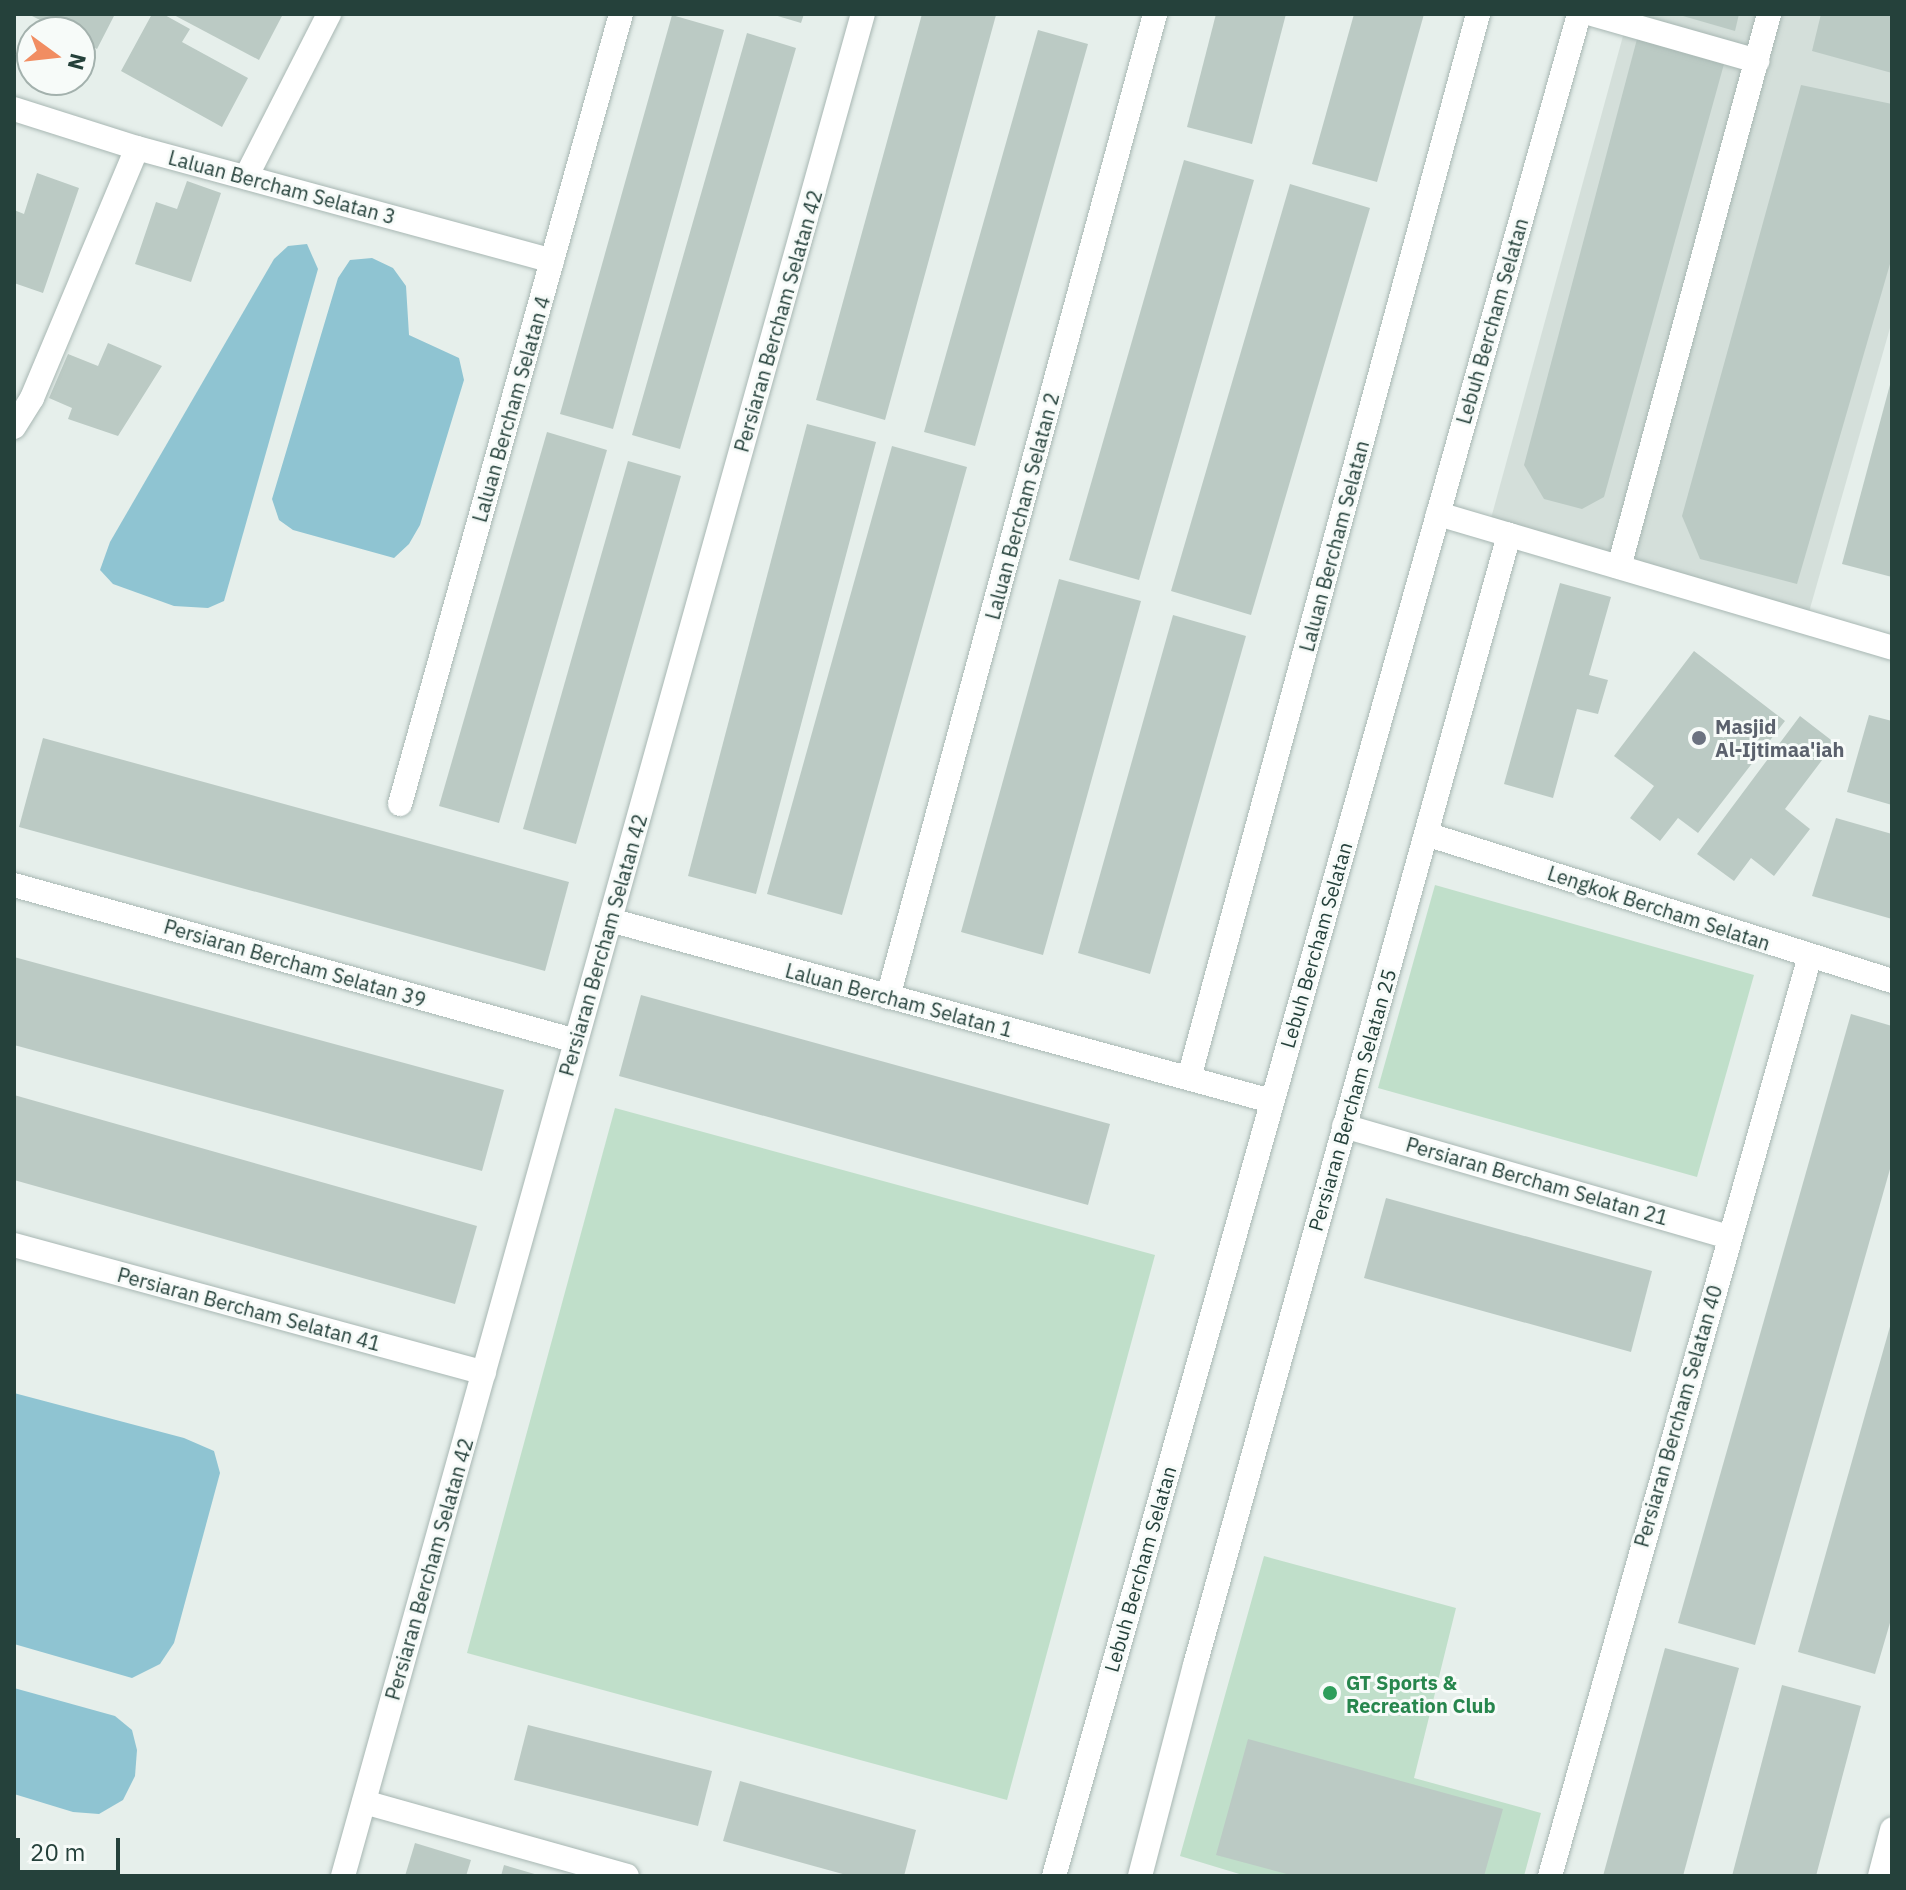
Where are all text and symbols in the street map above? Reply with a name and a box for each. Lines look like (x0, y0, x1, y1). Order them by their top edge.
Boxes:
north arrow (16, 16, 96, 96)
text: N (62, 50, 94, 73)
street label: Laluan Bercham Selatan 3 (166, 145, 398, 229)
street label: Persiaran Bercham Selatan 42 (729, 187, 827, 455)
street label: Lebuh Bercham Selatan (1451, 215, 1533, 427)
street label: Laluan Bercham Selatan 4 (467, 293, 555, 525)
street label: Laluan Bercham Selatan 2 (980, 390, 1064, 622)
street label: Laluan Bercham Selatan (1294, 438, 1374, 654)
place label: Masjid Al-Ijtimaa'iah (1715, 714, 1844, 761)
marker: Masjid Al-Ijtimaa'iah (1690, 729, 1708, 747)
street label: Persiaran Bercham Selatan 42 (554, 811, 652, 1079)
street label: Lebuh Bercham Selatan (1275, 839, 1357, 1051)
street label: Lengkok Bercham Selatan (1545, 861, 1773, 955)
street label: Persiaran Bercham Selatan 39 (161, 914, 429, 1012)
street label: Laluan Bercham Selatan 1 (783, 958, 1015, 1042)
street label: Persiaran Bercham Selatan 25 (1303, 966, 1401, 1234)
street label: Persiaran Bercham Selatan 21 (1403, 1132, 1671, 1230)
street label: Persiaran Bercham Selatan 41 (115, 1262, 383, 1356)
street label: Persiaran Bercham Selatan 40 (1629, 1282, 1727, 1550)
street label: Persiaran Bercham Selatan 42 (380, 1435, 478, 1703)
street label: Lebuh Bercham Selatan (1099, 1463, 1181, 1675)
place label: GT Sports & Recreation Club (1346, 1670, 1496, 1717)
marker: GT Sports & Recreation Club (1321, 1684, 1339, 1702)
scale bar (20, 1822, 124, 1872)
text: 20 m (30, 1836, 85, 1868)

